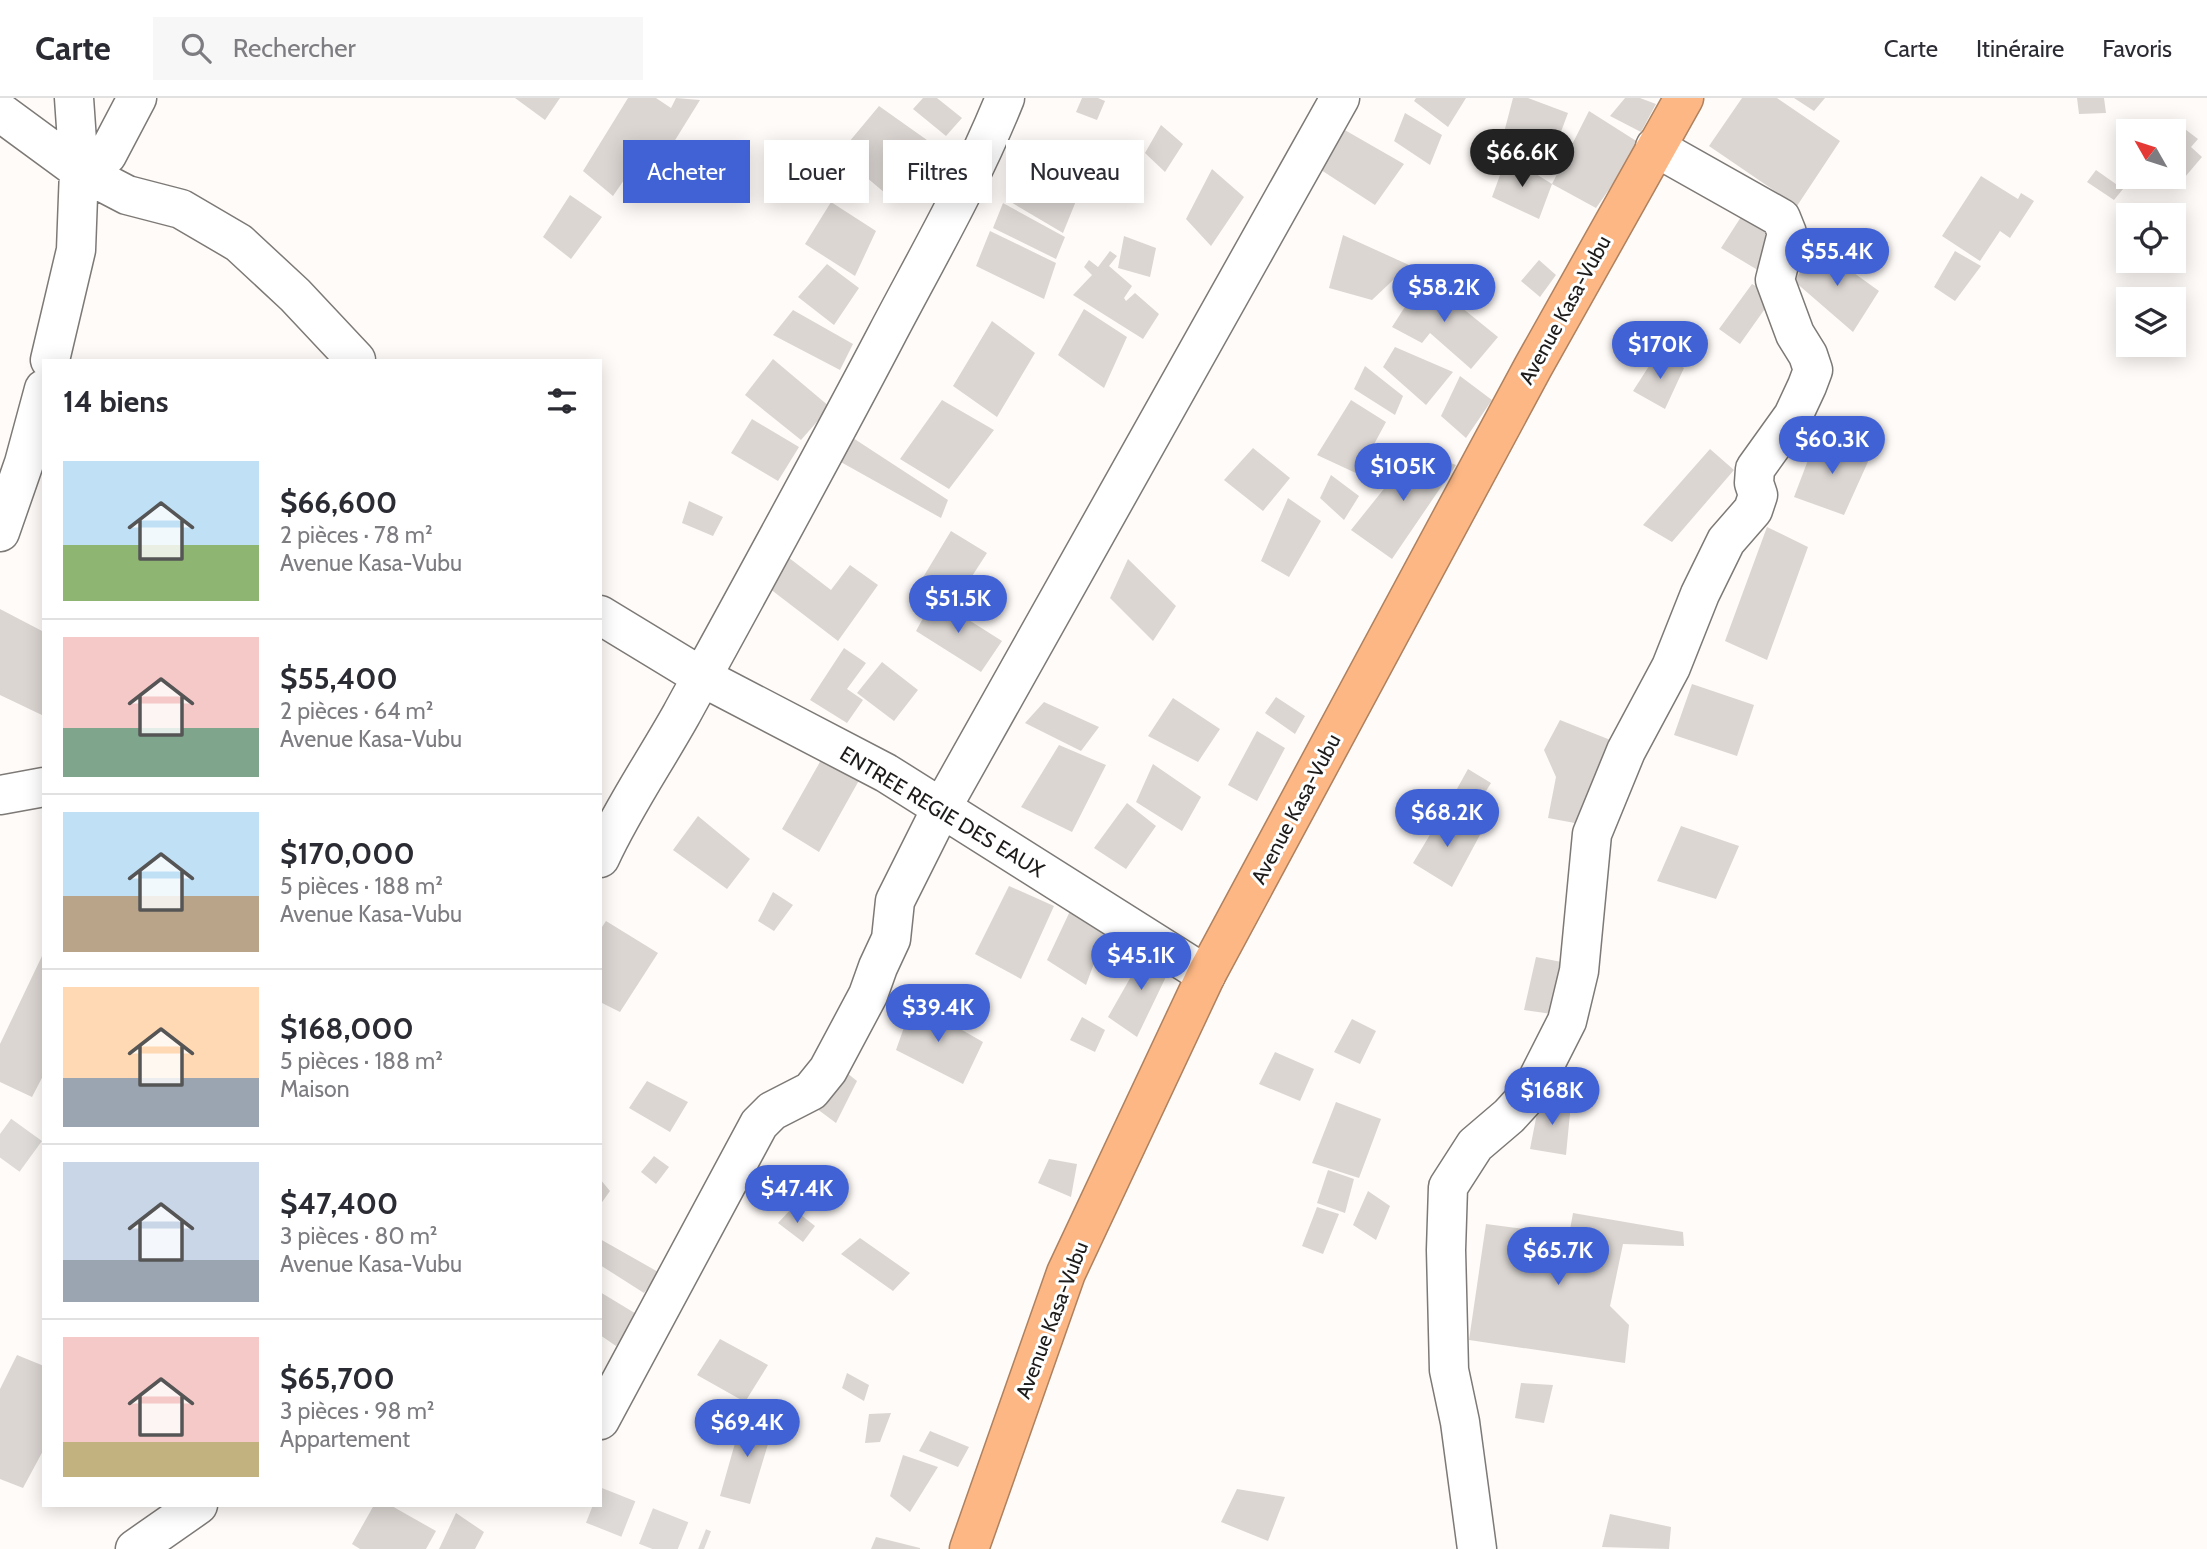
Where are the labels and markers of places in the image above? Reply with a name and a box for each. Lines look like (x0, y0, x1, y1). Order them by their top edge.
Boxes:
pin: $66.6K (1465, 130, 1579, 189)
pin: $55.4K (1780, 228, 1894, 288)
pin: $58.2K (1387, 264, 1501, 324)
pin: $170K (1611, 322, 1709, 381)
pin: $60.3K (1775, 416, 1889, 476)
pin: $105K (1354, 444, 1452, 503)
pin: $51.5K (901, 575, 1015, 635)
pin: $68.2K (1390, 790, 1504, 849)
pin: $45.1K (1084, 932, 1198, 992)
pin: $39.4K (881, 984, 995, 1044)
pin: $168K (1503, 1068, 1601, 1127)
pin: $47.4K (740, 1166, 854, 1225)
pin: $65.7K (1501, 1228, 1615, 1287)
pin: $69.4K (690, 1400, 804, 1459)

